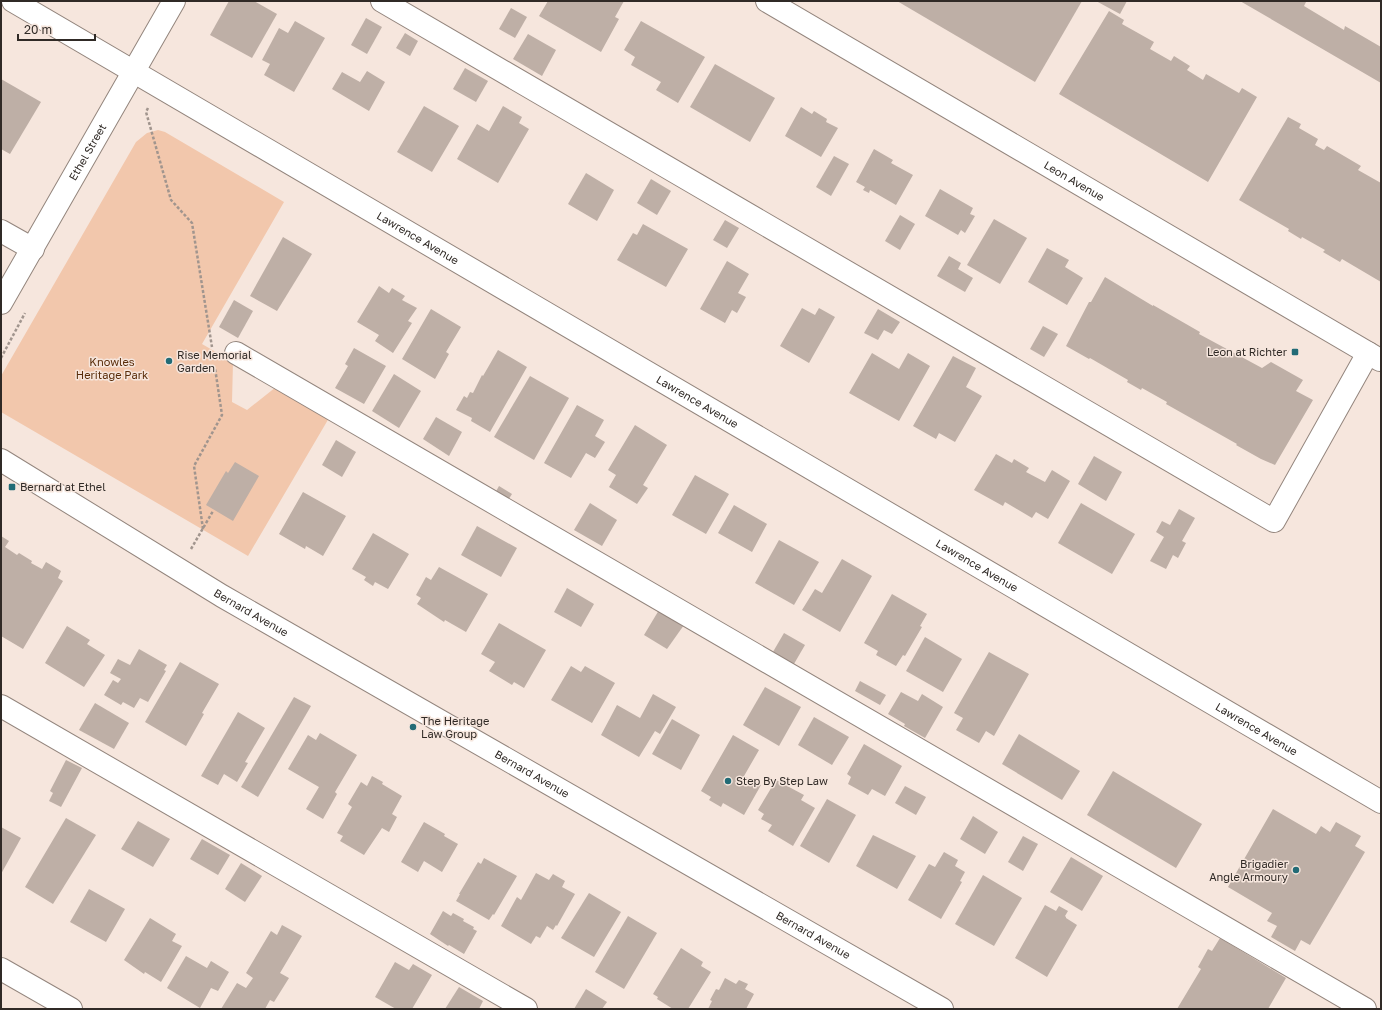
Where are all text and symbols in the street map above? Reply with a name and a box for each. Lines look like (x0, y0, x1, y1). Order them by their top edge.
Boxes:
scale bar (18, 16, 95, 42)
text: 20 m (24, 22, 52, 37)
street label: Ethel Street (66, 121, 108, 182)
street label: Leon Avenue (1042, 158, 1107, 203)
street label: Lawrence Avenue (375, 208, 461, 267)
place label: Leon at Richter (1207, 345, 1288, 358)
marker: Leon at Richter (1290, 347, 1300, 357)
place label: Rise Memorial Garden (177, 348, 252, 374)
park label: Knowles Heritage Park (76, 355, 148, 381)
marker: Rise Memorial Garden (164, 356, 174, 366)
street label: Lawrence Avenue (654, 372, 741, 430)
place label: Bernard at Ethel (20, 480, 106, 493)
marker: Bernard at Ethel (7, 482, 17, 492)
street label: Lawrence Avenue (934, 536, 1020, 594)
street label: Bernard Avenue (212, 586, 291, 639)
street label: Lawrence Avenue (1213, 700, 1300, 758)
place label: The Heritage Law Group (421, 714, 489, 740)
marker: The Heritage Law Group (408, 722, 418, 732)
street label: Bernard Avenue (493, 747, 572, 800)
place label: Step By Step Law (736, 774, 828, 787)
marker: Step By Step Law (723, 776, 733, 786)
place label: Brigadier Angle Armoury (1209, 857, 1289, 883)
marker: Brigadier Angle Armoury (1291, 865, 1301, 875)
street label: Bernard Avenue (774, 908, 853, 961)

